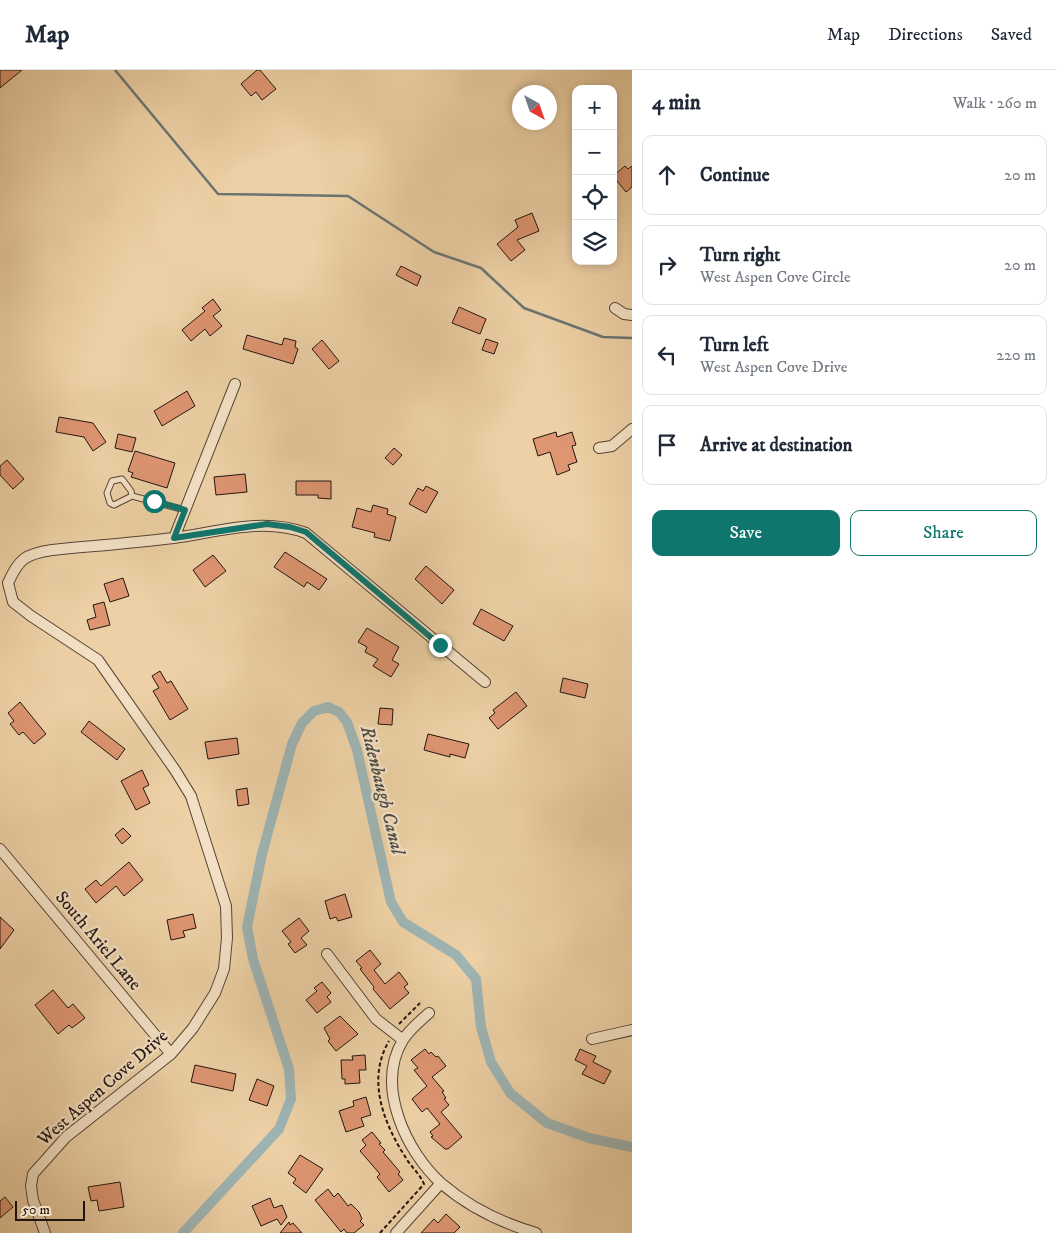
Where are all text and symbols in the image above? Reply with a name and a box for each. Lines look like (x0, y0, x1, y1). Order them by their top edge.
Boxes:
text: Map (25, 20, 69, 50)
text: Map (827, 24, 860, 46)
text: Directions (888, 24, 963, 46)
text: Saved (991, 24, 1032, 46)
north arrow (512, 85, 557, 130)
map controls (572, 85, 617, 265)
button: + (572, 85, 617, 130)
text: 4 min (652, 90, 701, 116)
text: Walk · 260 m (953, 93, 1037, 113)
button: − (572, 130, 617, 175)
icon: ahead (653, 161, 681, 189)
text: Continue (700, 164, 770, 187)
text: 20 m (1004, 165, 1036, 185)
button: locate (572, 175, 617, 220)
button: layers (572, 220, 617, 265)
text: Turn right (700, 244, 780, 267)
icon: right (653, 251, 681, 279)
text: 20 m (1004, 255, 1036, 275)
text: West Aspen Cove Circle (700, 267, 851, 287)
text: Turn left (700, 334, 769, 357)
icon: left (653, 341, 681, 369)
text: 220 m (996, 345, 1036, 365)
text: West Aspen Cove Drive (700, 357, 848, 377)
icon: arrive (653, 431, 681, 459)
text: Arrive at destination (700, 434, 852, 457)
route start (143, 490, 166, 513)
button: Save (652, 510, 840, 556)
button: Share (850, 510, 1037, 556)
route end (429, 634, 452, 657)
water label: Ridenbaugh Canal (355, 722, 410, 859)
street label: South Ariel Lane (50, 887, 146, 995)
street label: West Aspen Cove Drive (32, 1025, 173, 1151)
scale bar (15, 1198, 85, 1221)
text: 50 m (22, 1201, 50, 1219)

